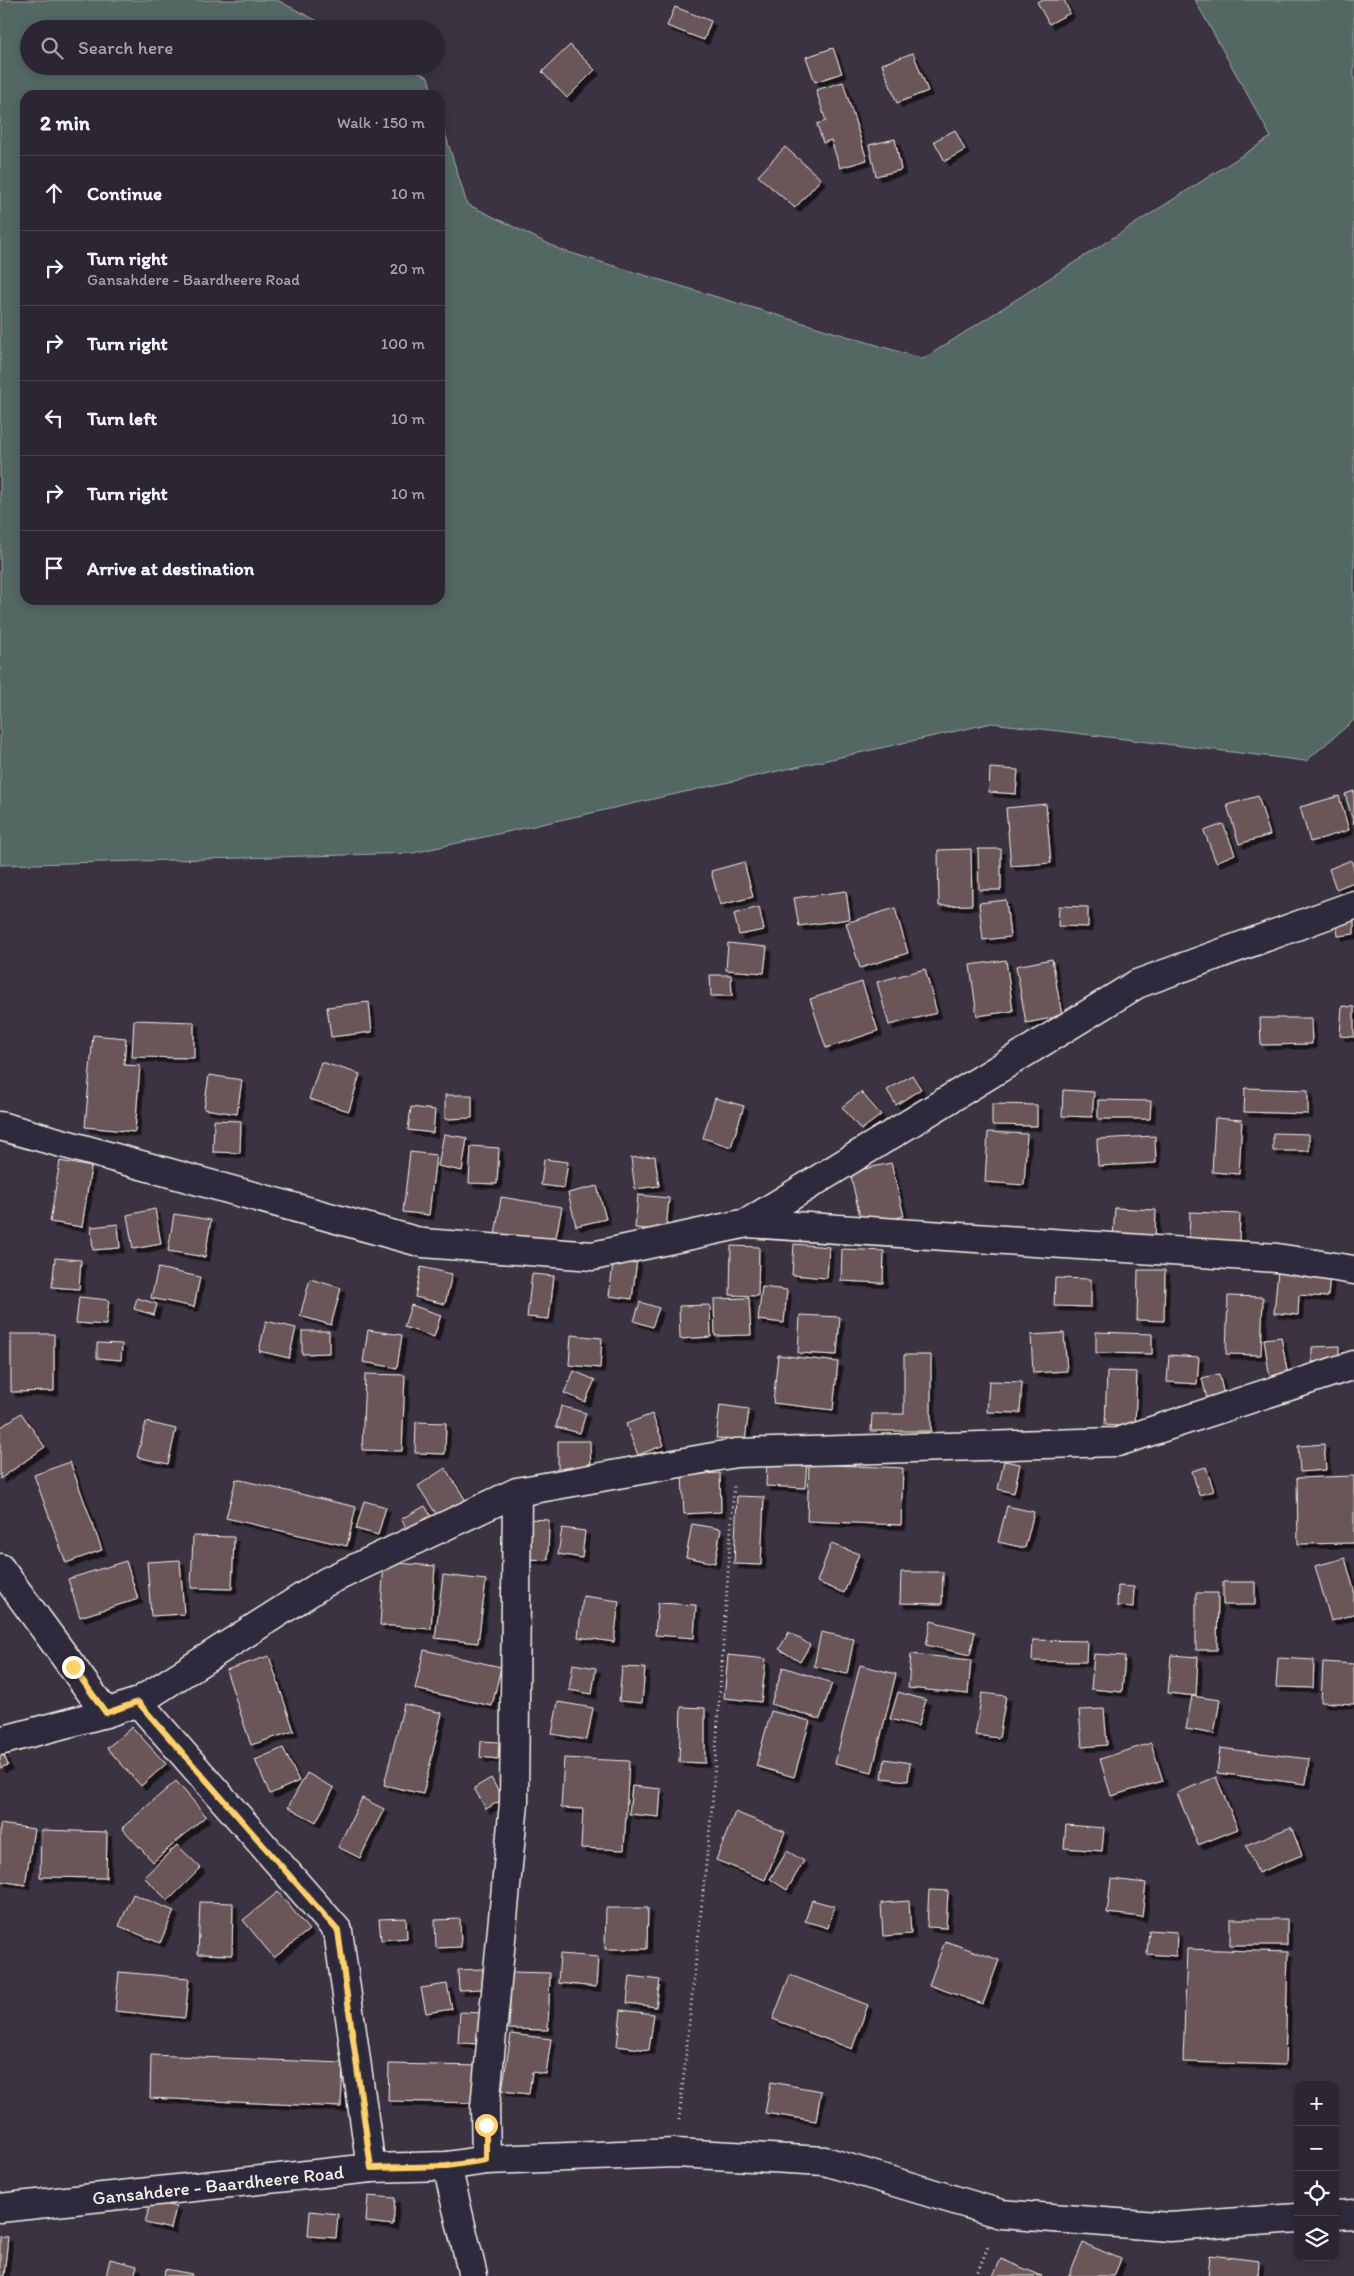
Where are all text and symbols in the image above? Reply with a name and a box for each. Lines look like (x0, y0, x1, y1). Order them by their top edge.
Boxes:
search box (20, 20, 445, 75)
icon: search (38, 34, 66, 62)
text: Search here (78, 36, 173, 59)
text: 2 min (40, 110, 90, 135)
text: Walk · 150 m (337, 113, 425, 132)
icon: ahead (40, 179, 68, 207)
text: Continue (87, 182, 162, 205)
text: 10 m (391, 184, 425, 203)
text: Turn right (87, 247, 168, 270)
icon: right (40, 254, 68, 282)
text: 20 m (390, 259, 425, 278)
text: Gansahdere - Baardheere Road (87, 270, 300, 289)
icon: right (40, 329, 68, 357)
text: Turn right (87, 332, 168, 355)
text: 100 m (381, 334, 425, 353)
icon: left (40, 404, 68, 432)
text: Turn left (87, 407, 157, 430)
text: 10 m (391, 409, 425, 428)
icon: right (40, 479, 68, 507)
text: Turn right (87, 482, 168, 505)
text: 10 m (391, 484, 425, 503)
icon: arrive (40, 554, 68, 582)
text: Arrive at destination (87, 557, 254, 580)
route end (62, 1656, 85, 1679)
map controls (1294, 2081, 1339, 2261)
button: + (1294, 2081, 1339, 2126)
route start (475, 2114, 498, 2137)
button: − (1294, 2126, 1339, 2171)
street label: Gansahdere - Baardheere Road (91, 2160, 345, 2210)
button: locate (1294, 2171, 1339, 2216)
button: layers (1294, 2216, 1339, 2261)

